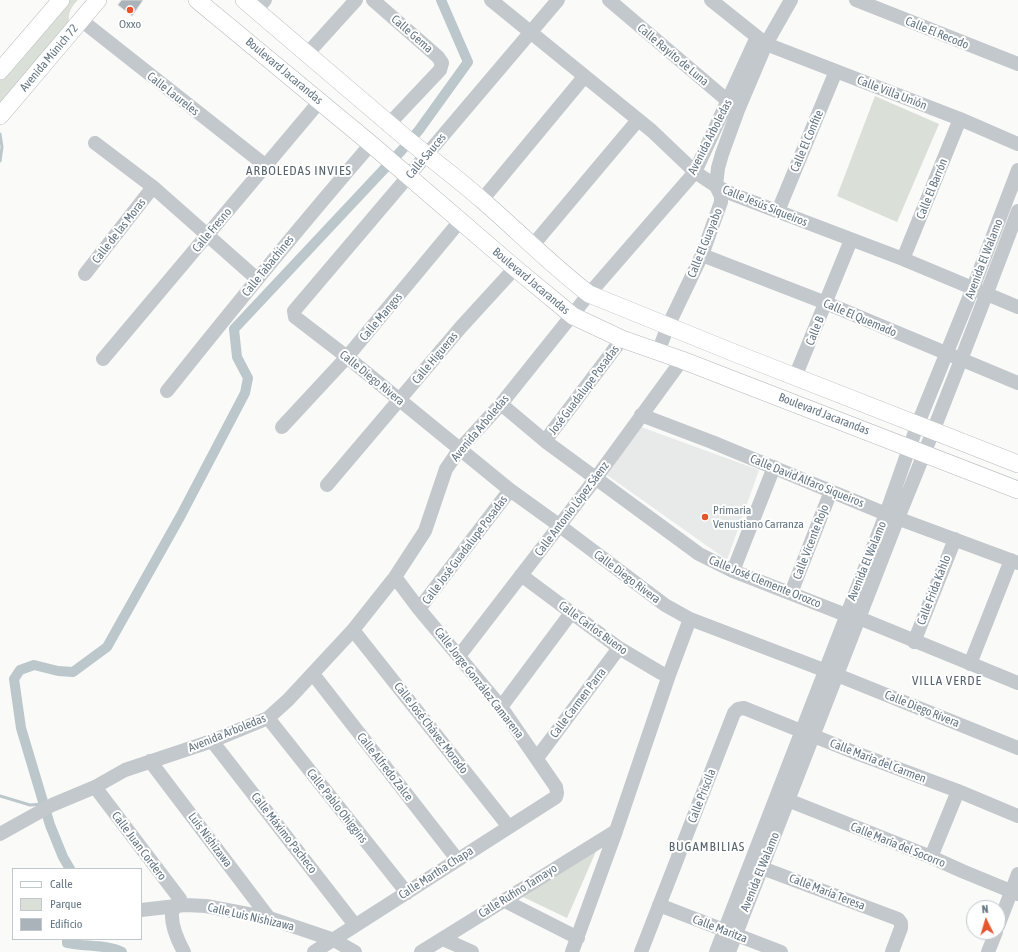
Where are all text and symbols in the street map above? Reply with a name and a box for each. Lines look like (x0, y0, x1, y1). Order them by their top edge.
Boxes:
marker: Oxxo (125, 5, 135, 15)
street label: Calle Gema (388, 12, 436, 56)
street label: Calle El Recodo (903, 14, 971, 52)
place label: Oxxo (119, 17, 141, 31)
street label: Avenida Múnich 72 (17, 21, 81, 95)
street label: Calle Rayito de Luna (634, 21, 712, 89)
street label: Boulevard Jacarandas (242, 34, 326, 108)
street label: Calle Laureles (144, 69, 202, 119)
street label: Calle Villa Unión (855, 73, 929, 113)
street label: Avenida Arboledas (685, 97, 735, 177)
street label: Calle El Confite (787, 108, 827, 174)
street label: Calle Sauces (403, 130, 449, 182)
street label: Calle El Barrón (913, 157, 951, 221)
district label: ARBOLEDAS INVIES (246, 163, 352, 179)
street label: Calle Jesús Siqueiros (720, 182, 810, 230)
street label: Calle de las Moras (89, 196, 149, 266)
street label: Calle Fresno (189, 205, 235, 255)
street label: Calle El Guayabo (685, 206, 725, 280)
street label: Avenida El Walamo (962, 217, 1006, 301)
street label: Calle Tabachines (239, 233, 297, 299)
street label: Boulevard Jacarandas (489, 244, 573, 318)
street label: Calle Mangos (357, 290, 405, 344)
street label: Calle El Quemado (821, 296, 899, 340)
street label: Calle B (803, 314, 827, 348)
street label: Calle Higueras (409, 329, 461, 387)
street label: José Guadalupe Posadas (546, 342, 622, 438)
street label: Calle Diego Rivera (337, 347, 407, 409)
street label: Boulevard Jacarandas (776, 390, 872, 438)
street label: Avenida Arboledas (448, 392, 512, 464)
street label: Calle David Alfaro Siqueiros (748, 452, 866, 510)
street label: Calle Antonio López Sáenz (532, 459, 612, 559)
street label: Calle José Guadalupe Posadas (419, 493, 511, 607)
street label: Calle Vicente Rojo (790, 502, 832, 582)
place label: Primaria Venustiano Carranza (713, 503, 804, 531)
marker: Primaria Venustiano Carranza (700, 512, 710, 522)
street label: Avenida El Walamo (844, 519, 890, 603)
street label: Calle Diego Rivera (591, 547, 663, 607)
street label: Calle José Clemente Orozco (707, 553, 823, 611)
street label: Calle Frida Kahlo (914, 553, 954, 627)
street label: Calle Carlos Bueno (556, 598, 630, 658)
street label: Calle Jorge González Camarena (431, 625, 527, 741)
street label: Calle Carmen Parra (547, 665, 609, 741)
district label: VILLA VERDE (912, 673, 982, 689)
street label: Calle José Chávez Morado (391, 679, 471, 777)
street label: Calle Diego Rivera (883, 687, 961, 731)
street label: Avenida Arboledas (186, 711, 268, 755)
street label: Calle Alfredo Zalce (354, 730, 416, 804)
street label: Calle María del Carmen (828, 736, 928, 786)
street label: Calle Pablo Ohiggins (304, 766, 370, 846)
street label: Calle Priscila (685, 767, 719, 825)
street label: Calle Máximo Pacheco (248, 790, 320, 876)
street label: Calle Juan Cordero (109, 809, 169, 883)
street label: Luis Nishizawa (185, 810, 235, 870)
street label: Calle María del Socorro (849, 819, 947, 871)
street label: Avenida El Walamo (737, 830, 783, 914)
district label: BUGAMBILIAS (669, 839, 745, 855)
street label: Calle Martha Chapa (396, 844, 476, 902)
street label: Calle Rufino Tamayo (476, 861, 560, 921)
legend (12, 868, 142, 940)
street label: Calle María Teresa (787, 871, 867, 913)
text: Calle (50, 877, 73, 891)
text: Parque (50, 897, 82, 911)
street label: Calle Luis Nishizawa (206, 900, 296, 934)
north arrow (966, 900, 1006, 940)
text: N (981, 903, 989, 915)
street label: Calle Maritza (691, 912, 749, 946)
text: Edificio (50, 917, 82, 931)

